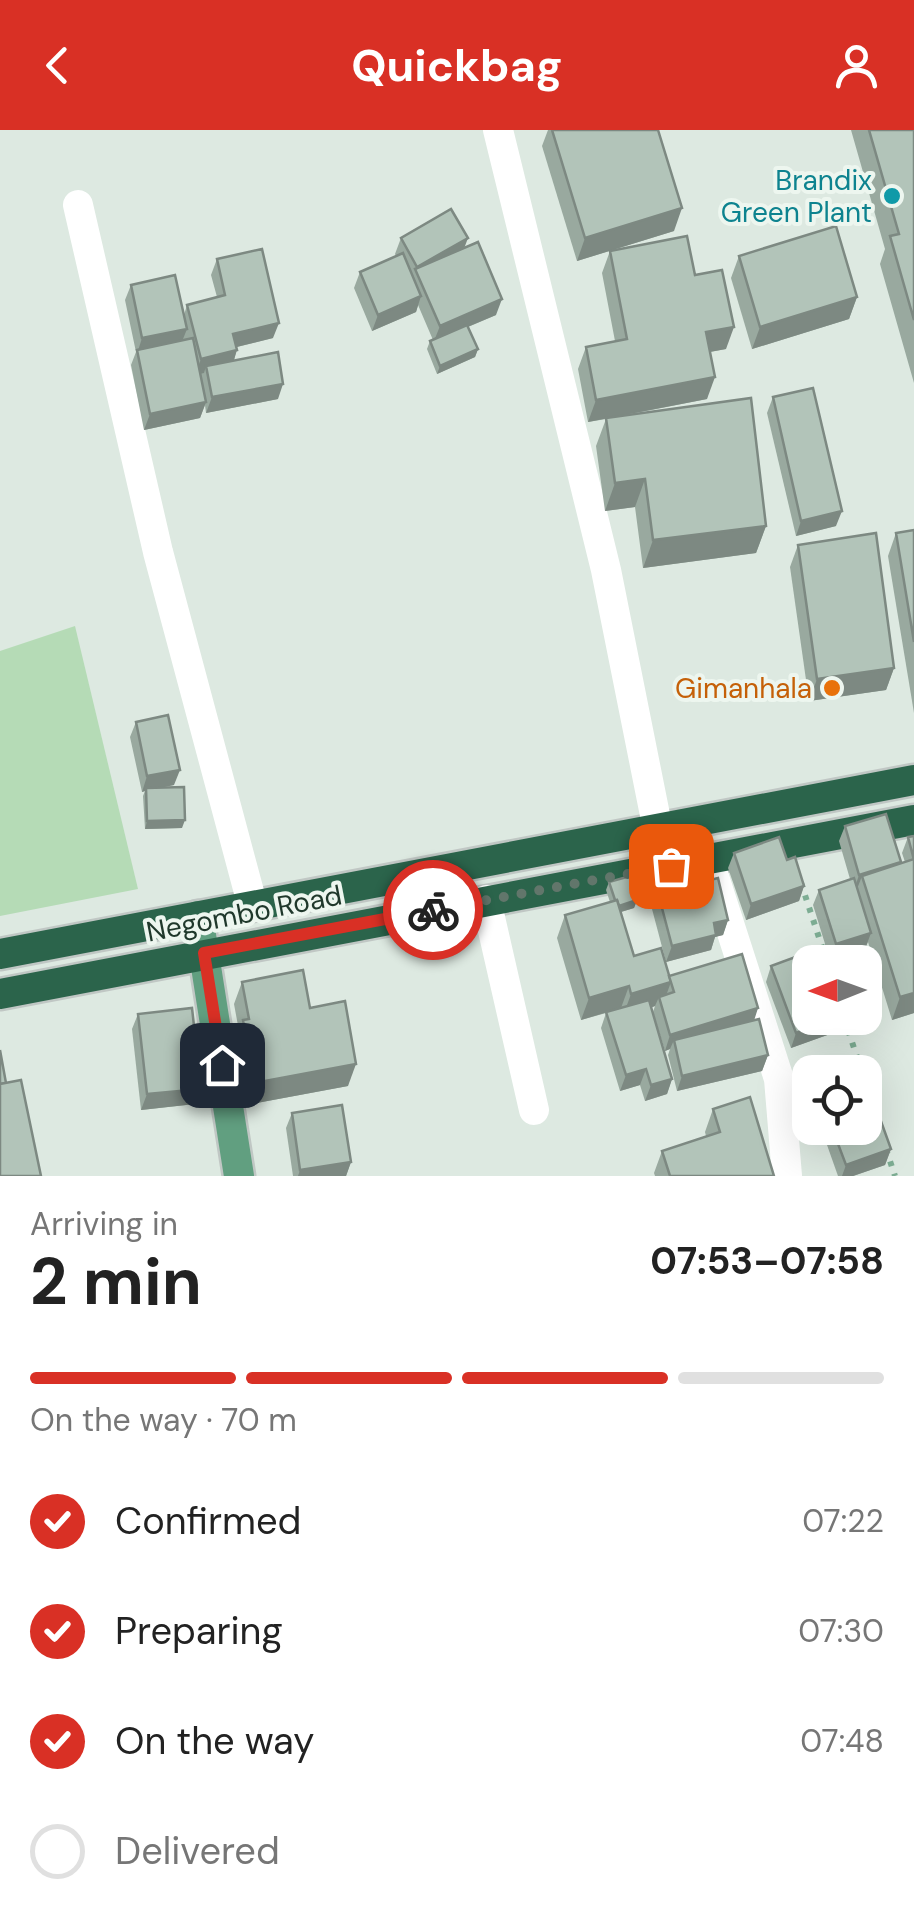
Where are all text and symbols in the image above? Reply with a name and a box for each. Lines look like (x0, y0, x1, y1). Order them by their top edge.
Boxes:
text: Quickbag (351, 36, 563, 95)
icon: back (30, 38, 85, 93)
icon: person (829, 38, 884, 93)
place label: Brandix Green Plant (721, 162, 872, 231)
marker: Brandix Green Plant (881, 185, 903, 207)
place label: Gimanhala (675, 670, 812, 707)
marker: Gimanhala (821, 677, 843, 699)
pin (629, 824, 714, 909)
icon: bag (644, 839, 699, 894)
courier (383, 860, 483, 960)
street label: Negombo Road (143, 876, 345, 951)
icon: bike (406, 883, 461, 938)
north arrow (792, 945, 882, 1035)
map controls (792, 945, 882, 1145)
pin (180, 1023, 265, 1108)
icon: home (195, 1038, 250, 1093)
button: locate (792, 1055, 882, 1145)
text: Arriving in (30, 1203, 178, 1245)
text: 07:53–07:58 (650, 1236, 884, 1286)
text: 2 min (30, 1240, 202, 1324)
text: On the way · 70 m (30, 1399, 297, 1441)
icon: check (30, 1494, 85, 1549)
text: Confirmed (115, 1496, 301, 1546)
text: 07:22 (802, 1500, 884, 1542)
icon: check (30, 1604, 85, 1659)
text: Preparing (115, 1606, 283, 1656)
text: 07:30 (798, 1610, 884, 1652)
icon: check (30, 1714, 85, 1769)
text: On the way (115, 1716, 314, 1766)
text: 07:48 (800, 1720, 884, 1762)
text: Delivered (115, 1826, 280, 1876)

